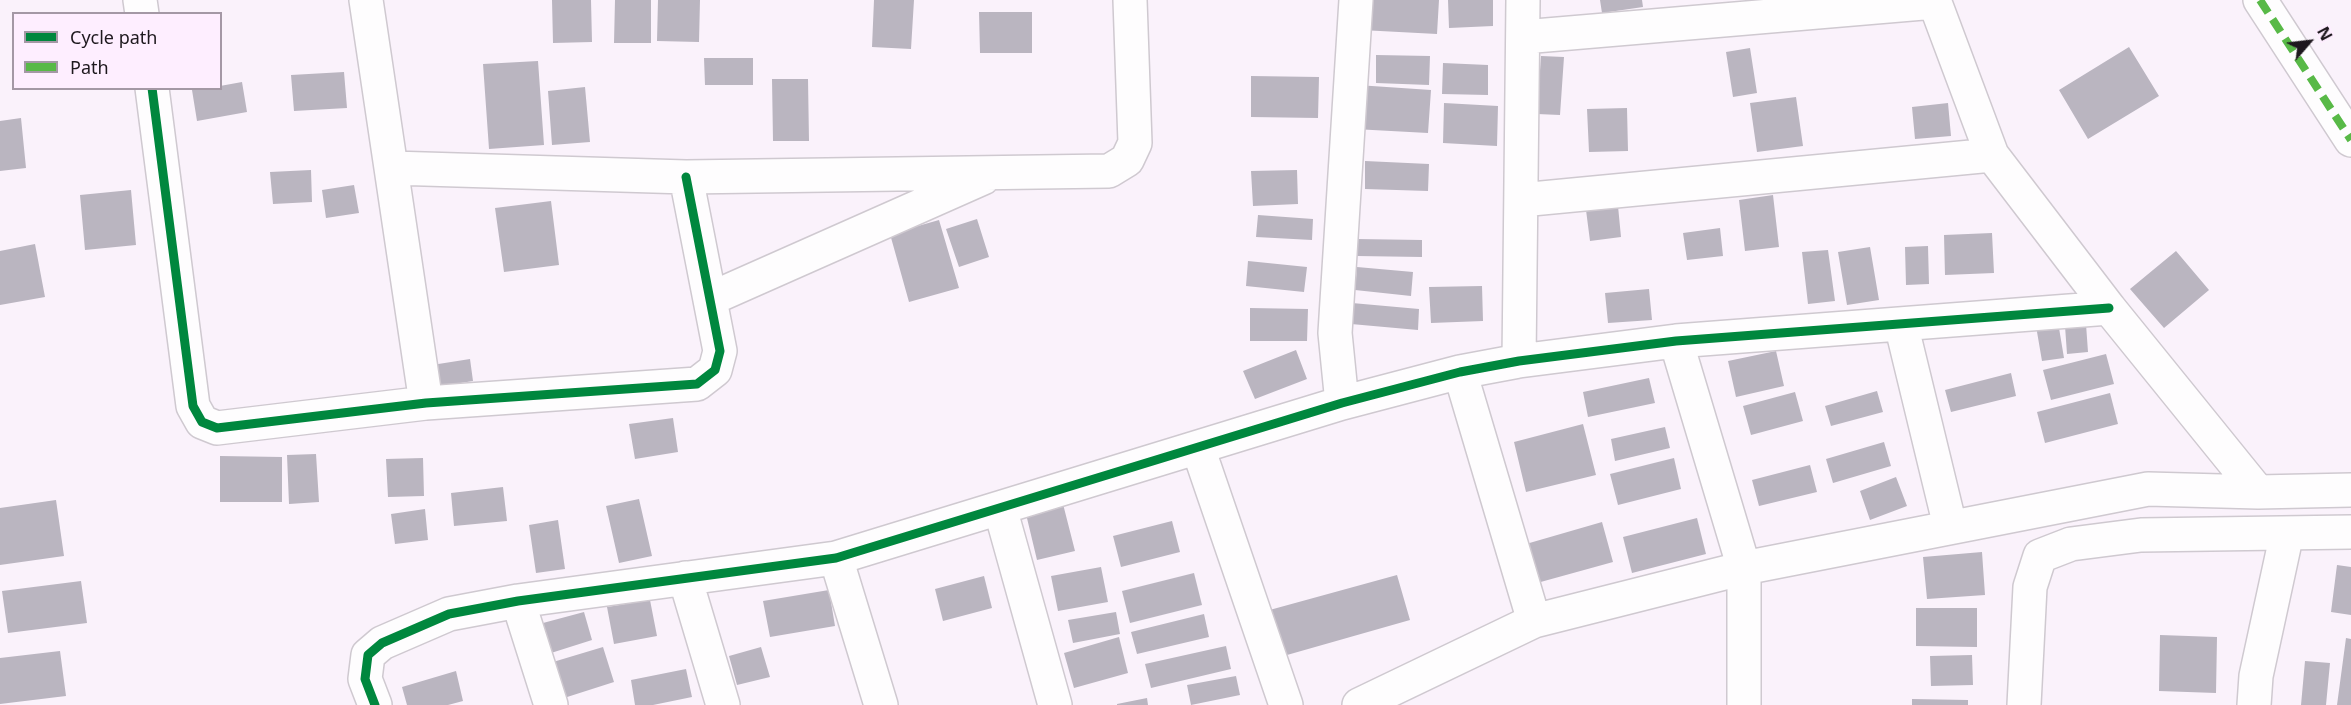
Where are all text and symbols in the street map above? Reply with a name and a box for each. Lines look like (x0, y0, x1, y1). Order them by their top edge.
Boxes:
legend (12, 12, 222, 90)
north arrow (2279, 12, 2339, 72)
text: N (2312, 23, 2338, 44)
text: Cycle path (70, 25, 157, 49)
text: Path (70, 55, 109, 79)

